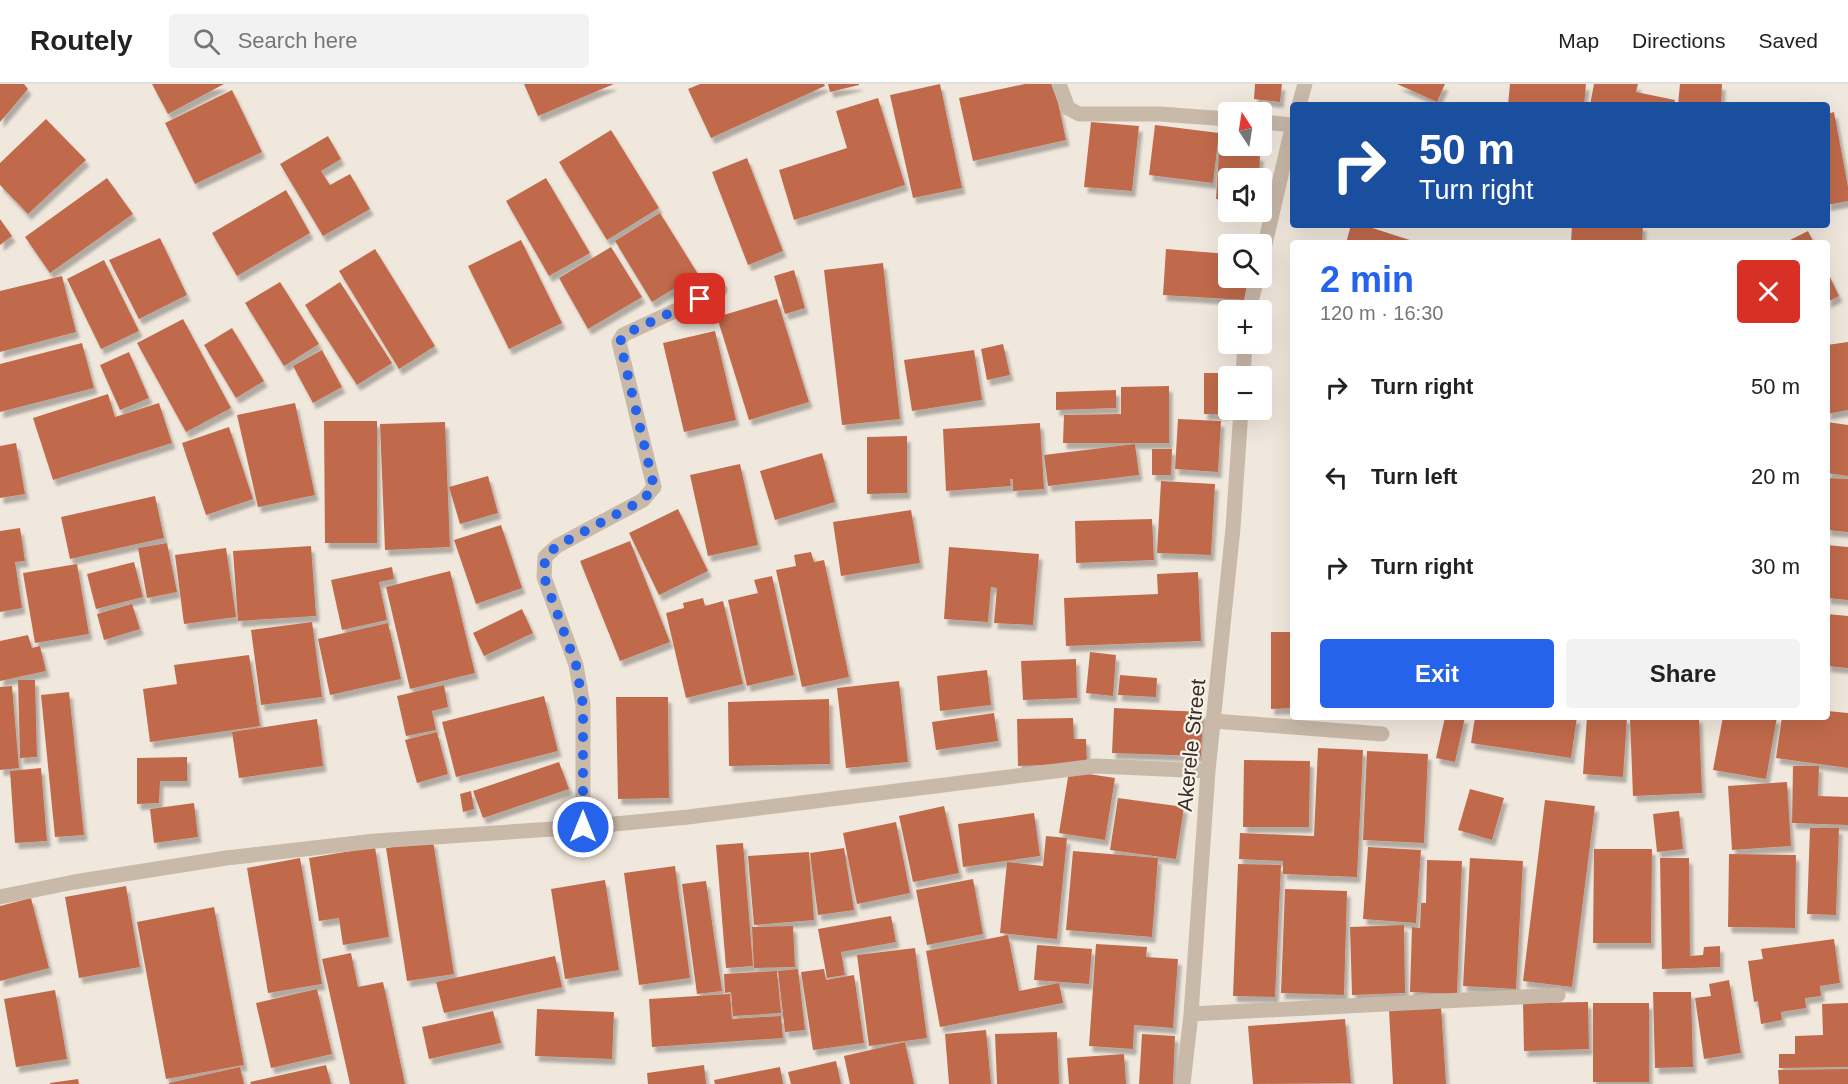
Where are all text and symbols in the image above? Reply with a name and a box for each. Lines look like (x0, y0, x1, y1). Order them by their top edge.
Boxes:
search box (169, 14, 589, 68)
text: Routely (30, 25, 133, 56)
icon: search (190, 25, 223, 58)
text: Search here (238, 28, 358, 53)
text: Map (1558, 29, 1599, 52)
text: Directions (1632, 29, 1725, 52)
text: Saved (1758, 29, 1818, 52)
north arrow (1218, 102, 1272, 156)
map controls (1218, 102, 1272, 420)
icon: right (1320, 126, 1398, 204)
text: 50 m (1419, 126, 1515, 173)
button: sound (1218, 168, 1272, 222)
text: Turn right (1419, 175, 1534, 205)
button: search (1218, 234, 1272, 288)
text: 2 min (1320, 259, 1414, 300)
button: close (1737, 260, 1800, 323)
pin (674, 273, 725, 324)
icon: arrive (683, 282, 716, 315)
button: + (1218, 300, 1272, 354)
text: 120 m · 16:30 (1320, 302, 1443, 324)
button: − (1218, 366, 1272, 420)
icon: right (1320, 371, 1353, 404)
text: Turn right (1371, 374, 1473, 399)
text: 50 m (1751, 374, 1800, 399)
icon: left (1320, 461, 1353, 494)
text: Turn left (1371, 464, 1457, 489)
text: 20 m (1751, 464, 1800, 489)
icon: right (1320, 551, 1353, 584)
text: Turn right (1371, 554, 1473, 579)
text: 30 m (1751, 554, 1800, 579)
button: Exit (1320, 639, 1554, 708)
button: Share (1566, 639, 1800, 708)
street label: Akerele Street (1173, 677, 1209, 812)
position arrow (551, 795, 615, 859)

